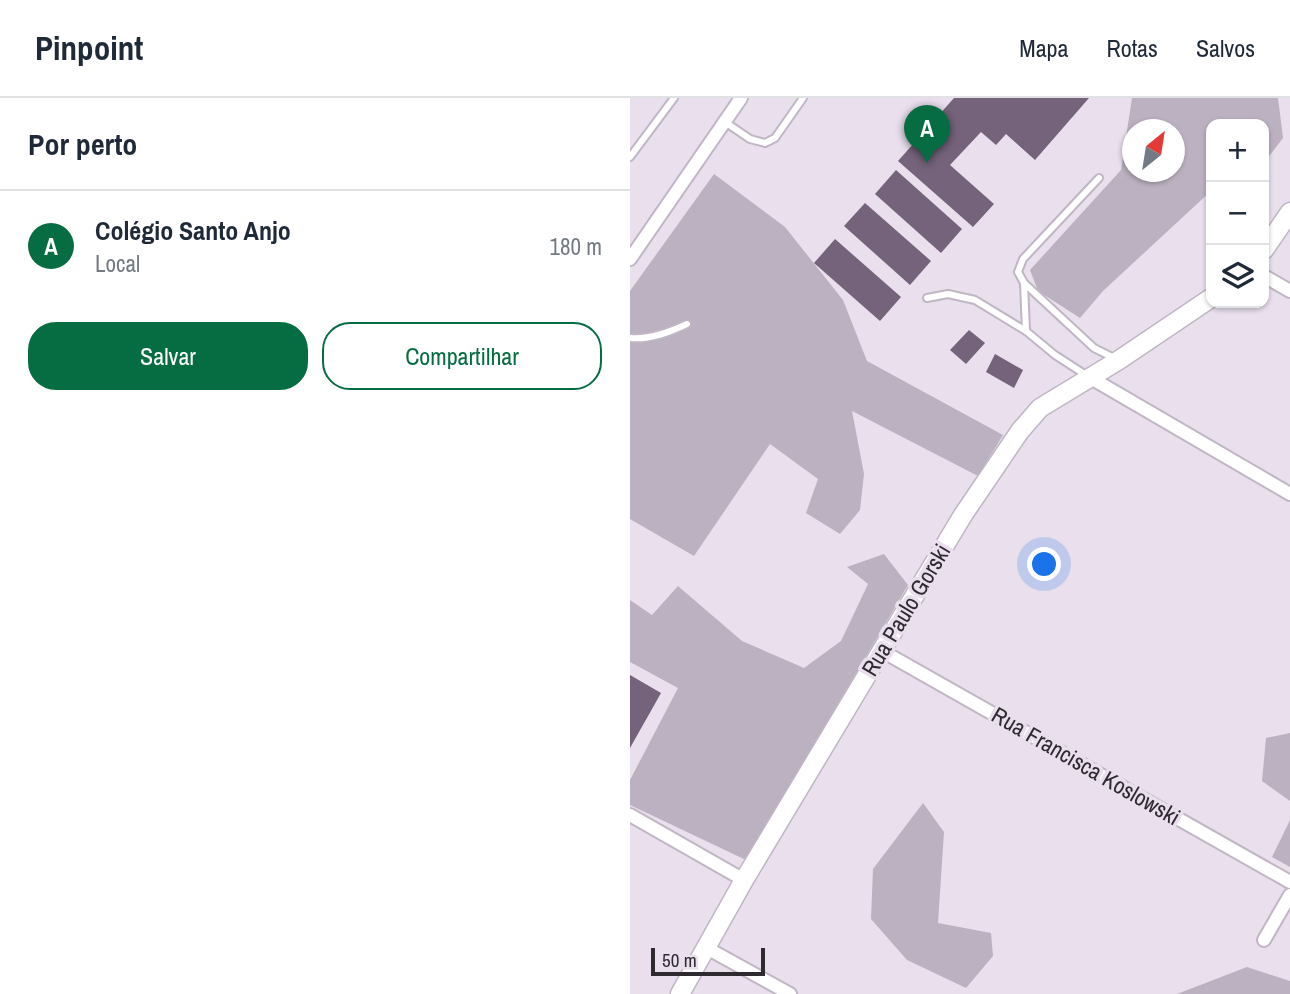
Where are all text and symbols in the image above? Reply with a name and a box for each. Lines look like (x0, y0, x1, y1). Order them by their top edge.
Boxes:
text: Pinpoint (35, 26, 143, 70)
text: Mapa (1019, 32, 1069, 64)
text: Rotas (1107, 32, 1158, 64)
text: Salvos (1196, 32, 1255, 64)
pin: A (904, 105, 950, 163)
north arrow (1122, 119, 1185, 182)
map controls (1206, 119, 1269, 308)
button: + (1206, 119, 1269, 182)
text: Por perto (28, 124, 137, 164)
button: − (1206, 182, 1269, 245)
text: Colégio Santo Anjo (95, 213, 291, 248)
text: A (44, 231, 58, 262)
text: 180 m (550, 231, 602, 262)
button: layers (1206, 245, 1269, 308)
text: Local (95, 248, 140, 279)
button: Salvar (28, 322, 308, 390)
button: Compartilhar (322, 322, 602, 390)
street label: Rua Paulo Gorski (854, 538, 957, 682)
your location (1027, 547, 1061, 581)
street label: Rua Francisca Koslowski (986, 699, 1186, 832)
scale bar (651, 945, 765, 977)
text: 50 m (662, 947, 697, 973)

